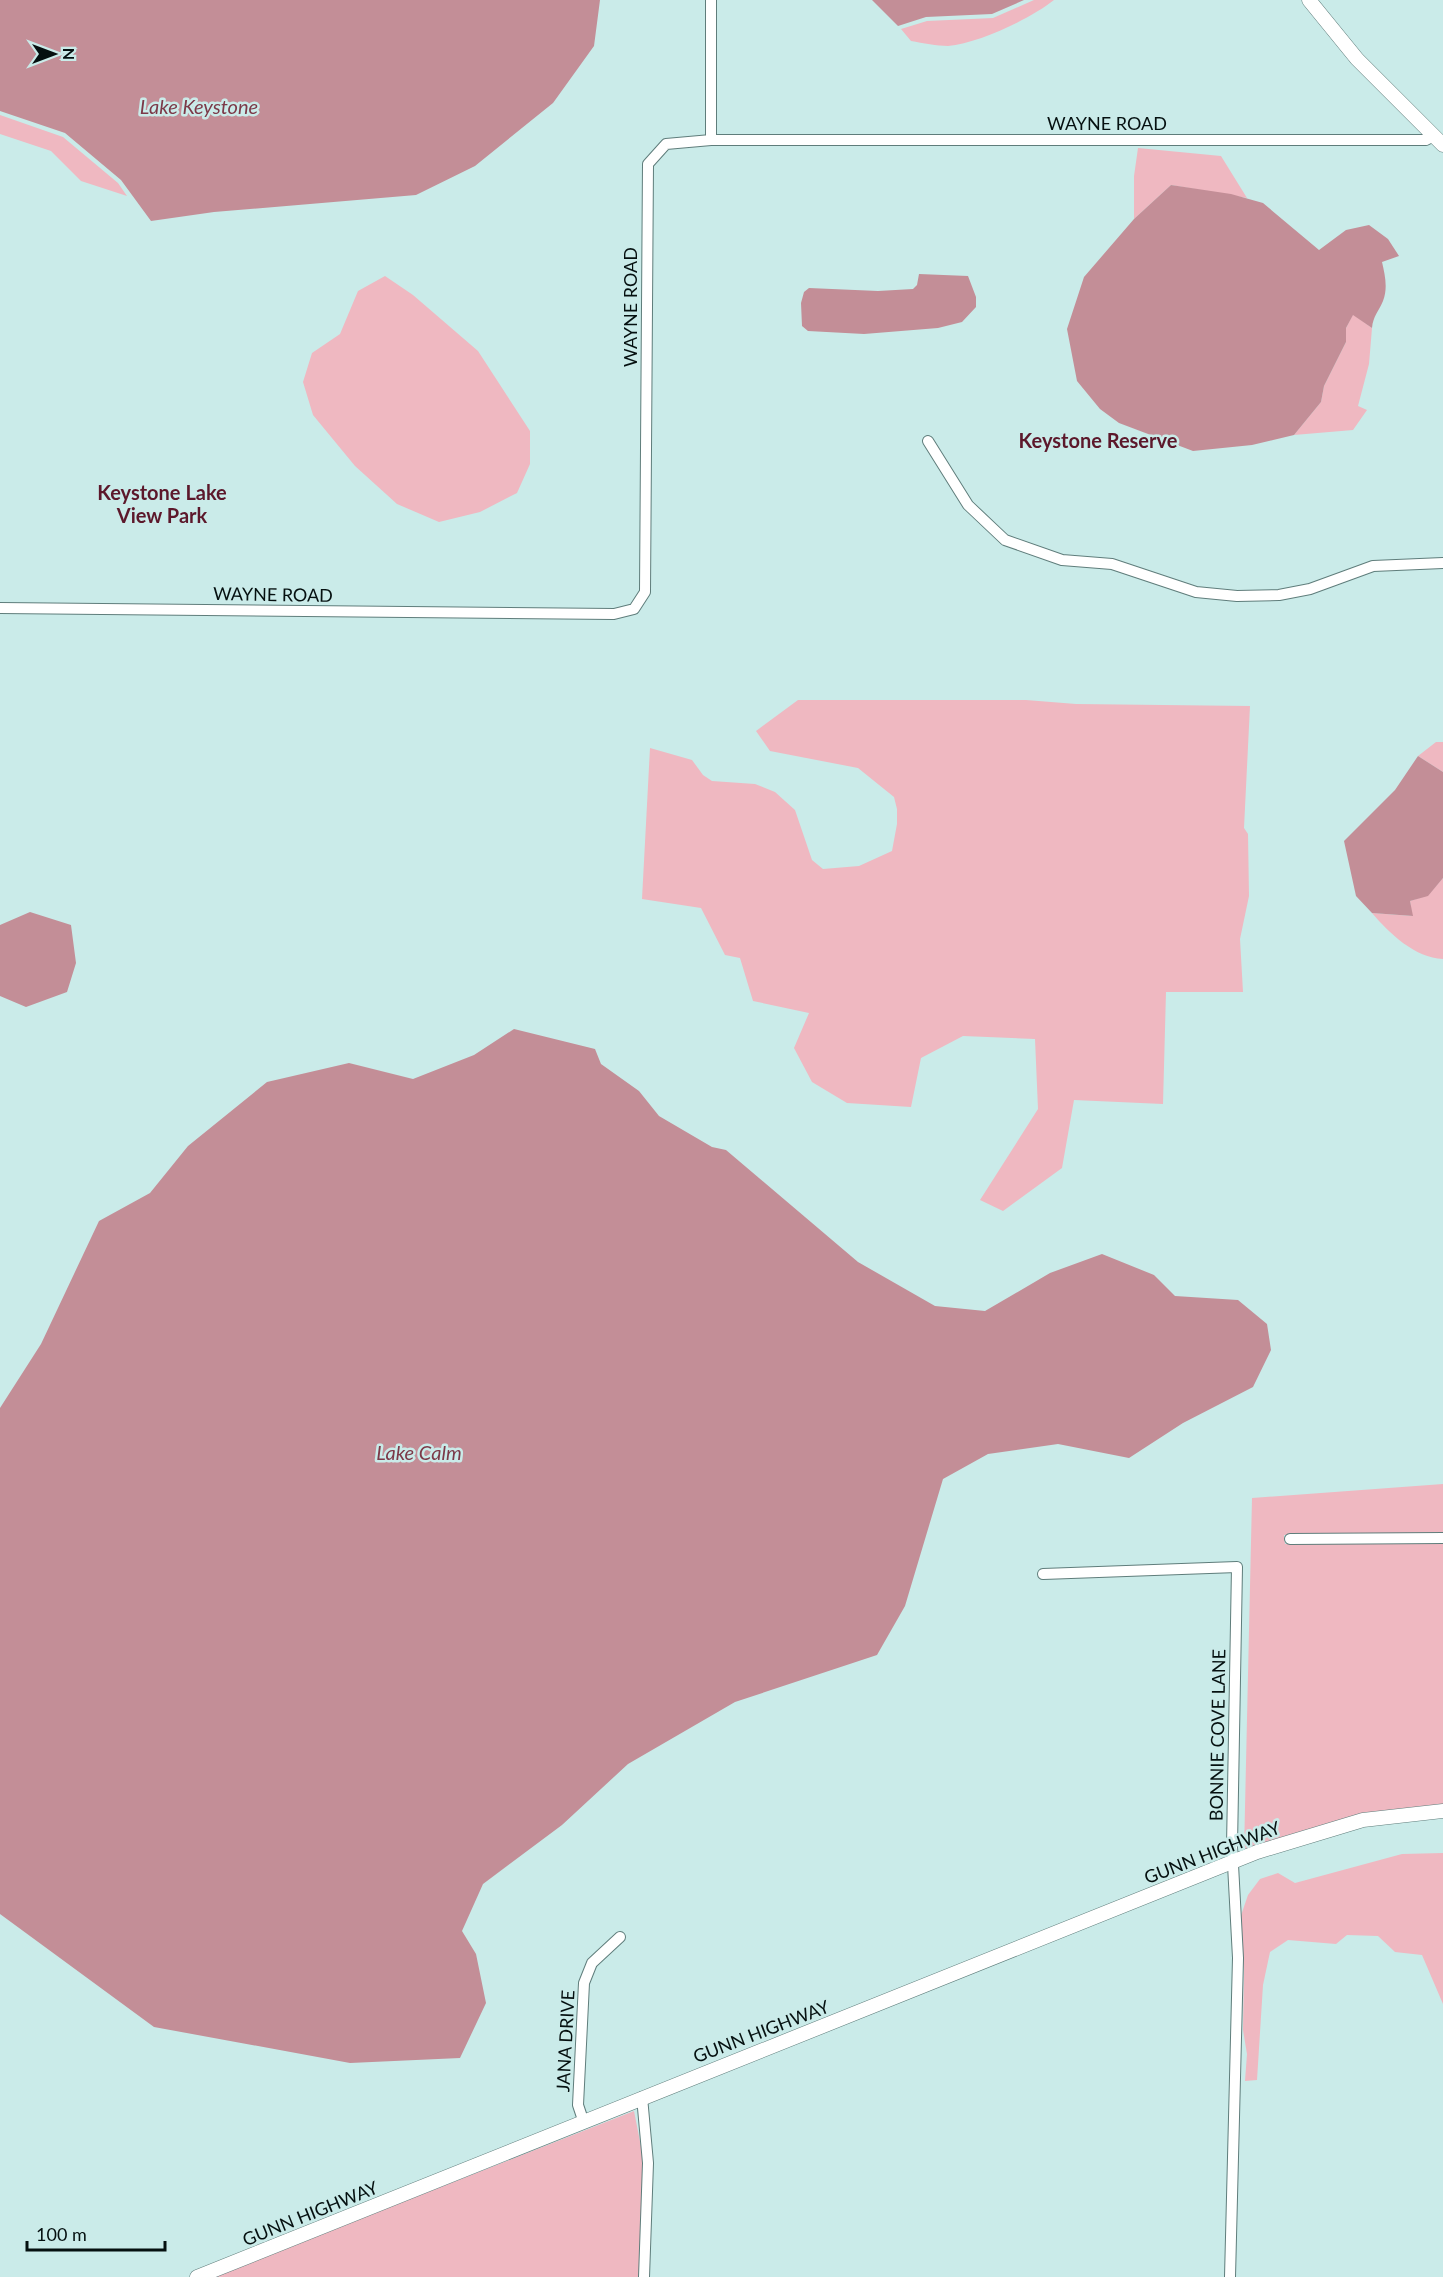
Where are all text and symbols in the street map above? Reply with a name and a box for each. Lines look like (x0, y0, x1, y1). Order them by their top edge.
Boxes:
north arrow (24, 24, 84, 84)
text: N (60, 48, 79, 60)
water label: Lake Keystone (140, 94, 258, 118)
street label: WAYNE ROAD (1047, 112, 1167, 134)
street label: WAYNE ROAD (619, 247, 641, 367)
district label: Keystone Reserve (1019, 428, 1178, 452)
district label: Keystone Lake View Park (97, 480, 227, 527)
street label: WAYNE ROAD (213, 582, 333, 606)
water label: Lake Calm (376, 1440, 462, 1464)
street label: BONNIE COVE LANE (1204, 1649, 1230, 1821)
street label: GUNN HIGHWAY (1141, 1816, 1284, 1888)
street label: JANA DRIVE (551, 1989, 579, 2093)
street label: GUNN HIGHWAY (690, 1995, 833, 2067)
street label: GUNN HIGHWAY (239, 2176, 382, 2250)
scale bar (27, 2214, 165, 2252)
text: 100 m (36, 2223, 87, 2245)

